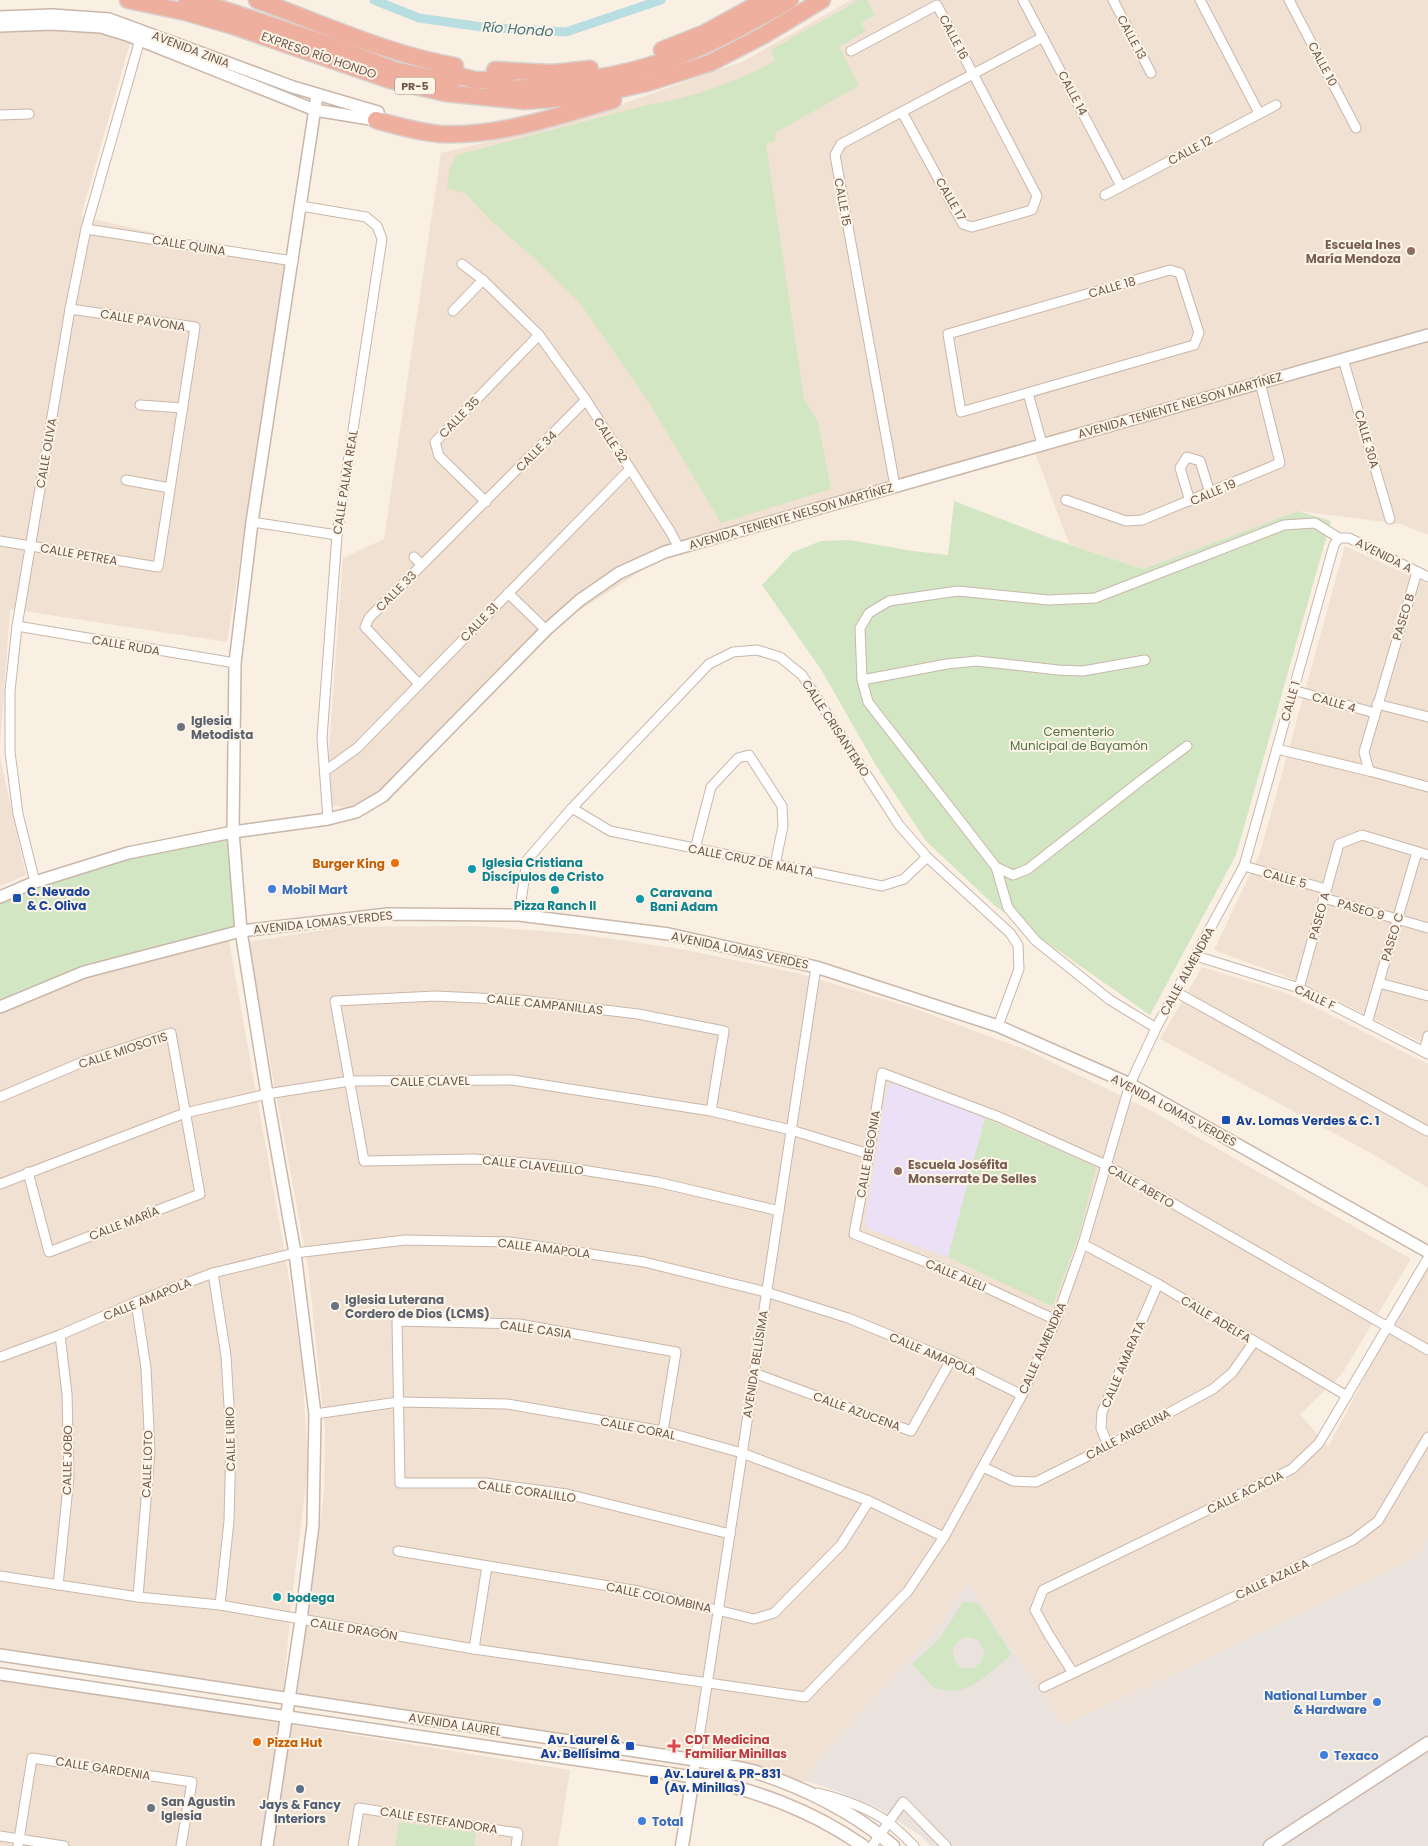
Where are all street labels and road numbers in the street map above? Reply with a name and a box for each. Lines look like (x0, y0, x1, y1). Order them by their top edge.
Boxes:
street label: CALLE 16 (935, 12, 973, 62)
street label: CALLE 13 (1113, 12, 1151, 62)
street label: AVENIDA ZINIA (149, 26, 233, 72)
street label: EXPRESO RÍO HONDO (259, 27, 379, 83)
street label: CALLE 10 (1304, 39, 1342, 89)
street label: CALLE 14 (1054, 68, 1092, 119)
road number: PR-5 (395, 78, 435, 94)
street label: CALLE 12 (1165, 131, 1215, 169)
street label: CALLE 17 (932, 174, 970, 224)
street label: CALLE 15 (830, 177, 856, 227)
street label: CALLE QUINA (151, 231, 227, 259)
street label: CALLE 18 (1086, 272, 1138, 302)
street label: CALLE PAVONA (99, 305, 187, 335)
street label: AVENIDA TENIENTE NELSON MARTÍNEZ (1076, 368, 1284, 442)
street label: CALLE 35 (435, 393, 483, 441)
street label: CALLE 30A (1351, 408, 1383, 470)
street label: CALLE 32 (590, 414, 632, 466)
street label: CALLE OLIVA (31, 417, 61, 489)
street label: CALLE 34 (512, 426, 561, 475)
street label: CALLE PALMA REAL (328, 428, 362, 536)
street label: CALLE 19 (1187, 475, 1239, 509)
street label: AVENIDA TENIENTE NELSON MARTÍNEZ (687, 479, 895, 553)
street label: AVENIDA A (1353, 533, 1415, 577)
street label: CALLE PETREA (39, 539, 119, 569)
street label: CALLE 33 (372, 567, 420, 615)
street label: PASEO B (1388, 591, 1418, 643)
street label: CALLE 31 (456, 599, 502, 645)
street label: CALLE RUDA (91, 631, 161, 659)
street label: CALLE CRISANTEMO (798, 676, 874, 780)
street label: CALLE 1 (1276, 679, 1304, 723)
street label: CALLE 4 (1310, 688, 1358, 716)
street label: CALLE CRUZ DE MALTA (687, 839, 815, 881)
street label: CALLE 5 (1261, 864, 1309, 892)
street label: PASEO A (1304, 890, 1334, 942)
street label: PASEO 9 (1335, 894, 1387, 924)
street label: AVENIDA LOMAS VERDES (252, 906, 394, 938)
street label: PASEO C (1377, 911, 1407, 963)
street label: CALLE ALMENDRA (1156, 924, 1218, 1018)
street label: AVENIDA LOMAS VERDES (670, 927, 810, 973)
street label: CALLE F (1292, 980, 1338, 1014)
street label: CALLE CAMPANILLAS (486, 989, 604, 1019)
street label: CALLE MIOSOTIS (76, 1028, 170, 1072)
street label: AVENIDA LOMAS VERDES (1108, 1070, 1240, 1150)
street label: CALLE CLAVEL (390, 1072, 470, 1090)
street label: CALLE BEGONIA (852, 1109, 884, 1199)
street label: CALLE CLAVELILLO (481, 1151, 585, 1179)
street label: CALLE ABETO (1104, 1160, 1178, 1212)
street label: CALLE MARÍA (86, 1202, 162, 1244)
street label: CALLE AMAPOLA (497, 1234, 591, 1262)
street label: CALLE ALELI (923, 1255, 989, 1295)
street label: CALLE AMAPOLA (101, 1274, 193, 1324)
street label: CALLE ADELFA (1178, 1291, 1254, 1347)
street label: CALLE ALMENDRA (1014, 1299, 1070, 1397)
street label: AVENIDA BELLÍSIMA (738, 1309, 772, 1419)
street label: CALLE CASIA (499, 1316, 573, 1342)
street label: CALLE AMARATA (1097, 1318, 1149, 1410)
street label: CALLE AMAPOLA (887, 1328, 979, 1380)
street label: CALLE AZUCENA (811, 1387, 903, 1435)
street label: CALLE ANGELINA (1083, 1404, 1173, 1464)
street label: CALLE LIRIO (221, 1406, 239, 1472)
street label: CALLE CORAL (599, 1412, 677, 1444)
street label: CALLE JOBO (58, 1425, 76, 1495)
street label: CALLE LOTO (137, 1430, 157, 1498)
street label: CALLE ACACIA (1204, 1466, 1286, 1518)
street label: CALLE CORALILLO (477, 1476, 577, 1506)
street label: CALLE AZALEA (1233, 1555, 1311, 1603)
street label: CALLE COLOMBINA (605, 1578, 713, 1616)
street label: CALLE DRAGÓN (309, 1614, 399, 1644)
street label: AVENIDA LAUREL (407, 1708, 503, 1740)
street label: CALLE GARDENIA (54, 1752, 152, 1784)
street label: CALLE ESTEFANDORA (379, 1802, 499, 1838)

